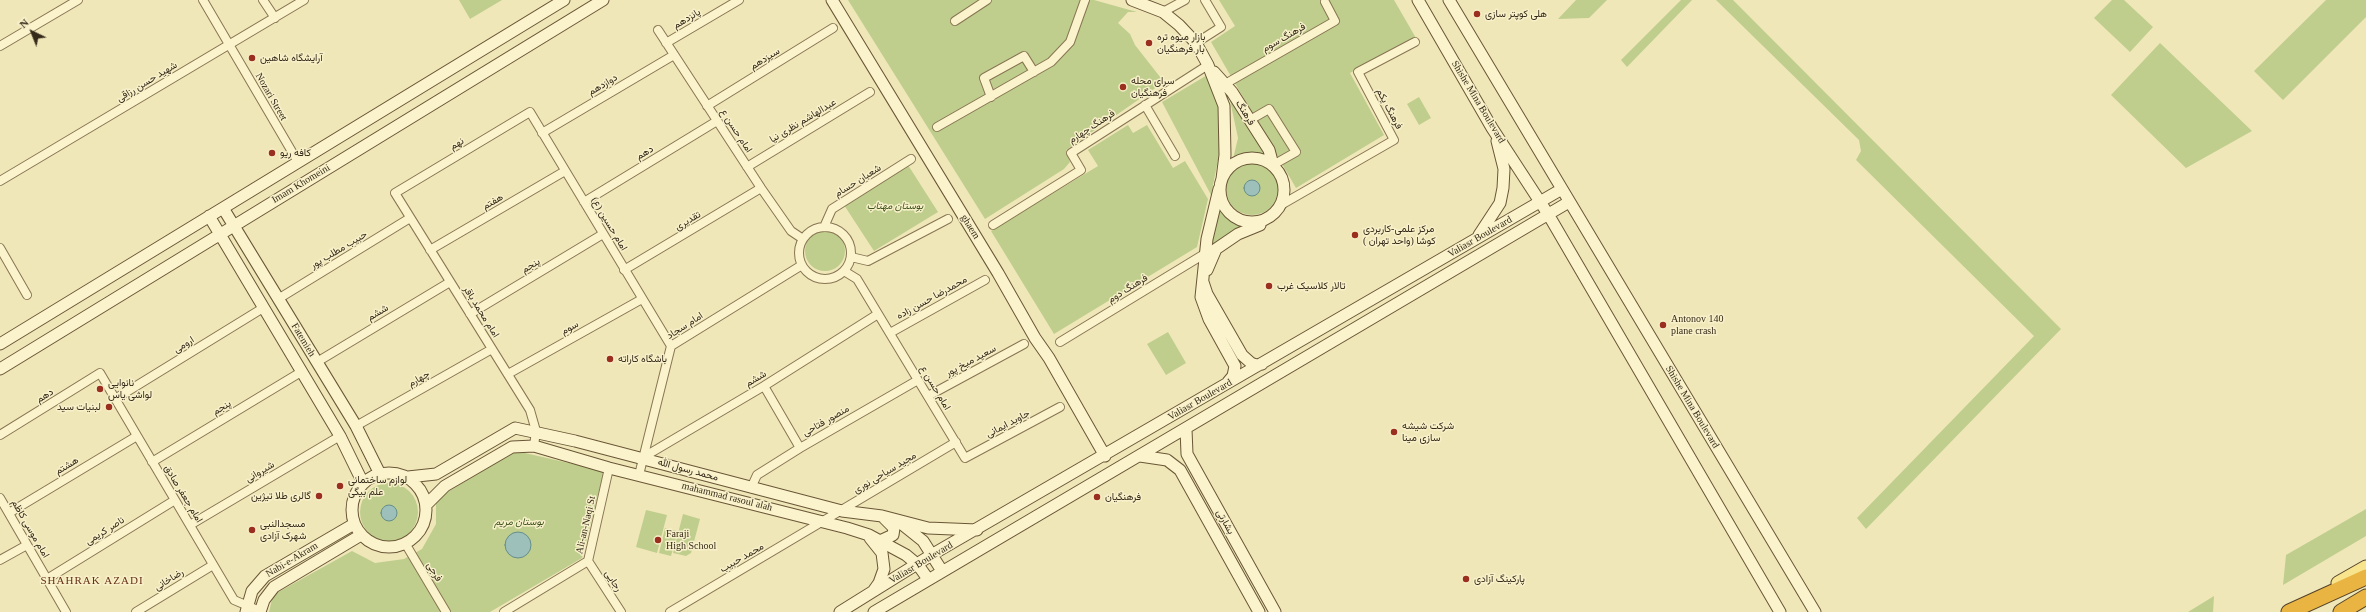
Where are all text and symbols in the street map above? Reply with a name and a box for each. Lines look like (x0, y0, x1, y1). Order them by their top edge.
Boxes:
street label: پانزدهم (671, 6, 703, 32)
place label: هلی کوپتر سازی (1485, 8, 1547, 20)
marker: هلی کوپتر سازی (1472, 9, 1482, 19)
north arrow (12, 12, 52, 52)
text: N (17, 16, 31, 30)
street label: فرهنگ سوم (1260, 21, 1308, 55)
place label: بازار میوه تره بار فرهنگیان (1157, 31, 1205, 54)
marker: بازار میوه تره بار فرهنگیان (1144, 38, 1154, 48)
street label: سیزدهم (748, 45, 782, 73)
place label: آرایشگاه شاهین (260, 52, 322, 64)
marker: آرایشگاه شاهین (247, 53, 257, 63)
street label: Shishe Mina Boulevard (1449, 58, 1507, 146)
street label: شهید حسن رزاقی (115, 59, 179, 105)
street label: Nozari Street (253, 71, 289, 123)
street label: دوازدهم (586, 72, 620, 98)
place label: سرای محله فرهنگیان (1131, 75, 1174, 98)
marker: سرای محله فرهنگیان (1118, 82, 1128, 92)
street label: فرهنگ یکم (1373, 87, 1405, 131)
street label: عبدالهاشم نظری نیا (767, 96, 839, 146)
street label: فرهنگ (1233, 98, 1257, 128)
street label: امام حسن ع (717, 107, 755, 155)
street label: فرهنگ چهارم (1067, 108, 1117, 146)
street label: نهم (448, 135, 466, 153)
street label: دهم (634, 143, 656, 163)
place label: کافه ریو (280, 147, 311, 159)
marker: کافه ریو (267, 148, 277, 158)
street label: Imam Khomeini (270, 162, 332, 206)
street label: شعبان حسام (832, 162, 884, 200)
street label: هفتم (481, 191, 505, 213)
street label: امام حسین (ع) (588, 195, 630, 253)
park label: بوستان مهتاب (867, 200, 923, 212)
street label: تقدیری (673, 209, 703, 233)
street label: ghaem (958, 213, 982, 241)
street label: Valiasr Boulevard (1446, 214, 1514, 260)
place label: مرکز علمی-کاربردی کوشا (واحد تهران ) (1363, 223, 1436, 246)
street label: حبیب مطلب پور (308, 228, 370, 272)
marker: مرکز علمی-کاربردی کوشا (واحد تهران ) (1350, 230, 1360, 240)
street label: پنجم (519, 256, 543, 276)
street label: فرهنگ دوم (1106, 272, 1150, 306)
street label: محمدرضا حسن زاده (895, 274, 969, 322)
place label: تالار کلاسیک غرب (1277, 280, 1345, 292)
marker: تالار کلاسیک غرب (1264, 281, 1274, 291)
street label: امام محمد باقر (460, 284, 502, 340)
street label: ششم (365, 302, 391, 324)
street label: امام سجاد (665, 310, 705, 342)
place label: Antonov 140 plane crash (1671, 313, 1724, 336)
street label: سوم (559, 318, 581, 338)
marker: Antonov 140 plane crash (1658, 320, 1668, 330)
street label: Fatemieh (288, 321, 318, 359)
street label: ارومی (171, 334, 197, 356)
street label: سعید میخ پور (944, 343, 998, 379)
place label: باشگاه کاراته (618, 353, 667, 365)
marker: باشگاه کاراته (605, 354, 615, 364)
street label: Shishe Mina Boulevard (1663, 363, 1721, 451)
street label: امام حسن ع (917, 364, 953, 412)
street label: چهارم (406, 368, 432, 390)
street label: ششم (743, 368, 769, 390)
place label: نانوایی لواشی یاس (108, 377, 152, 400)
street label: Valiasr Boulevard (1166, 377, 1234, 423)
marker: نانوایی لواشی یاس (95, 384, 105, 394)
street label: دهم (34, 386, 56, 406)
street label: پنجم (210, 398, 234, 418)
place label: لبنیات سید (57, 401, 101, 413)
marker: لبنیات سید (104, 402, 114, 412)
street label: منصور فتاحی (801, 403, 851, 439)
street label: جاوید ایمانی (984, 407, 1032, 441)
place label: شرکت شیشه سازی مینا (1402, 420, 1454, 444)
marker: شرکت شیشه سازی مینا (1389, 427, 1399, 437)
street label: مجید سیاحی نوری (851, 450, 919, 496)
street label: هشتم (53, 454, 81, 478)
street label: محمد رسول الله (656, 456, 720, 484)
street label: شیروانی (243, 459, 277, 485)
street label: امام جعفر صادق (161, 463, 205, 525)
place label: لوازم ساختمانی علم بیگی (348, 474, 407, 498)
street label: mahammad rasoul alah (681, 480, 773, 514)
marker: لوازم ساختمانی علم بیگی (335, 481, 345, 491)
place label: گالری طلا تیژین (251, 490, 311, 502)
marker: گالری طلا تیژین (314, 491, 324, 501)
place label: فرهنگیان (1105, 491, 1141, 503)
marker: فرهنگیان (1092, 492, 1102, 502)
street label: Ali-an-Naqi St (574, 495, 598, 555)
street label: امام موسی کاظم (8, 498, 52, 560)
street label: بشارتی (1213, 508, 1237, 536)
street label: ناصر کریمی (83, 514, 127, 548)
park label: بوستان مریم (494, 516, 544, 528)
place label: مسجدالنبی شهرک آزادی (260, 518, 306, 542)
marker: مسجدالنبی شهرک آزادی (247, 525, 257, 535)
place label: Faraji High School (666, 528, 716, 552)
marker: Faraji High School (653, 535, 663, 545)
street label: Valiasr Boulevard (887, 539, 955, 587)
street label: Nabi-e-Akram (264, 540, 320, 580)
street label: محمد حبیب (718, 541, 766, 575)
street label: فرجی (423, 560, 445, 584)
street label: رضاخانی (152, 566, 186, 594)
street label: رجایی (602, 568, 624, 594)
place label: پارکینگ آزادی (1474, 573, 1525, 585)
district label: SHAHRAK AZADI (40, 574, 144, 588)
marker: پارکینگ آزادی (1461, 574, 1471, 584)

